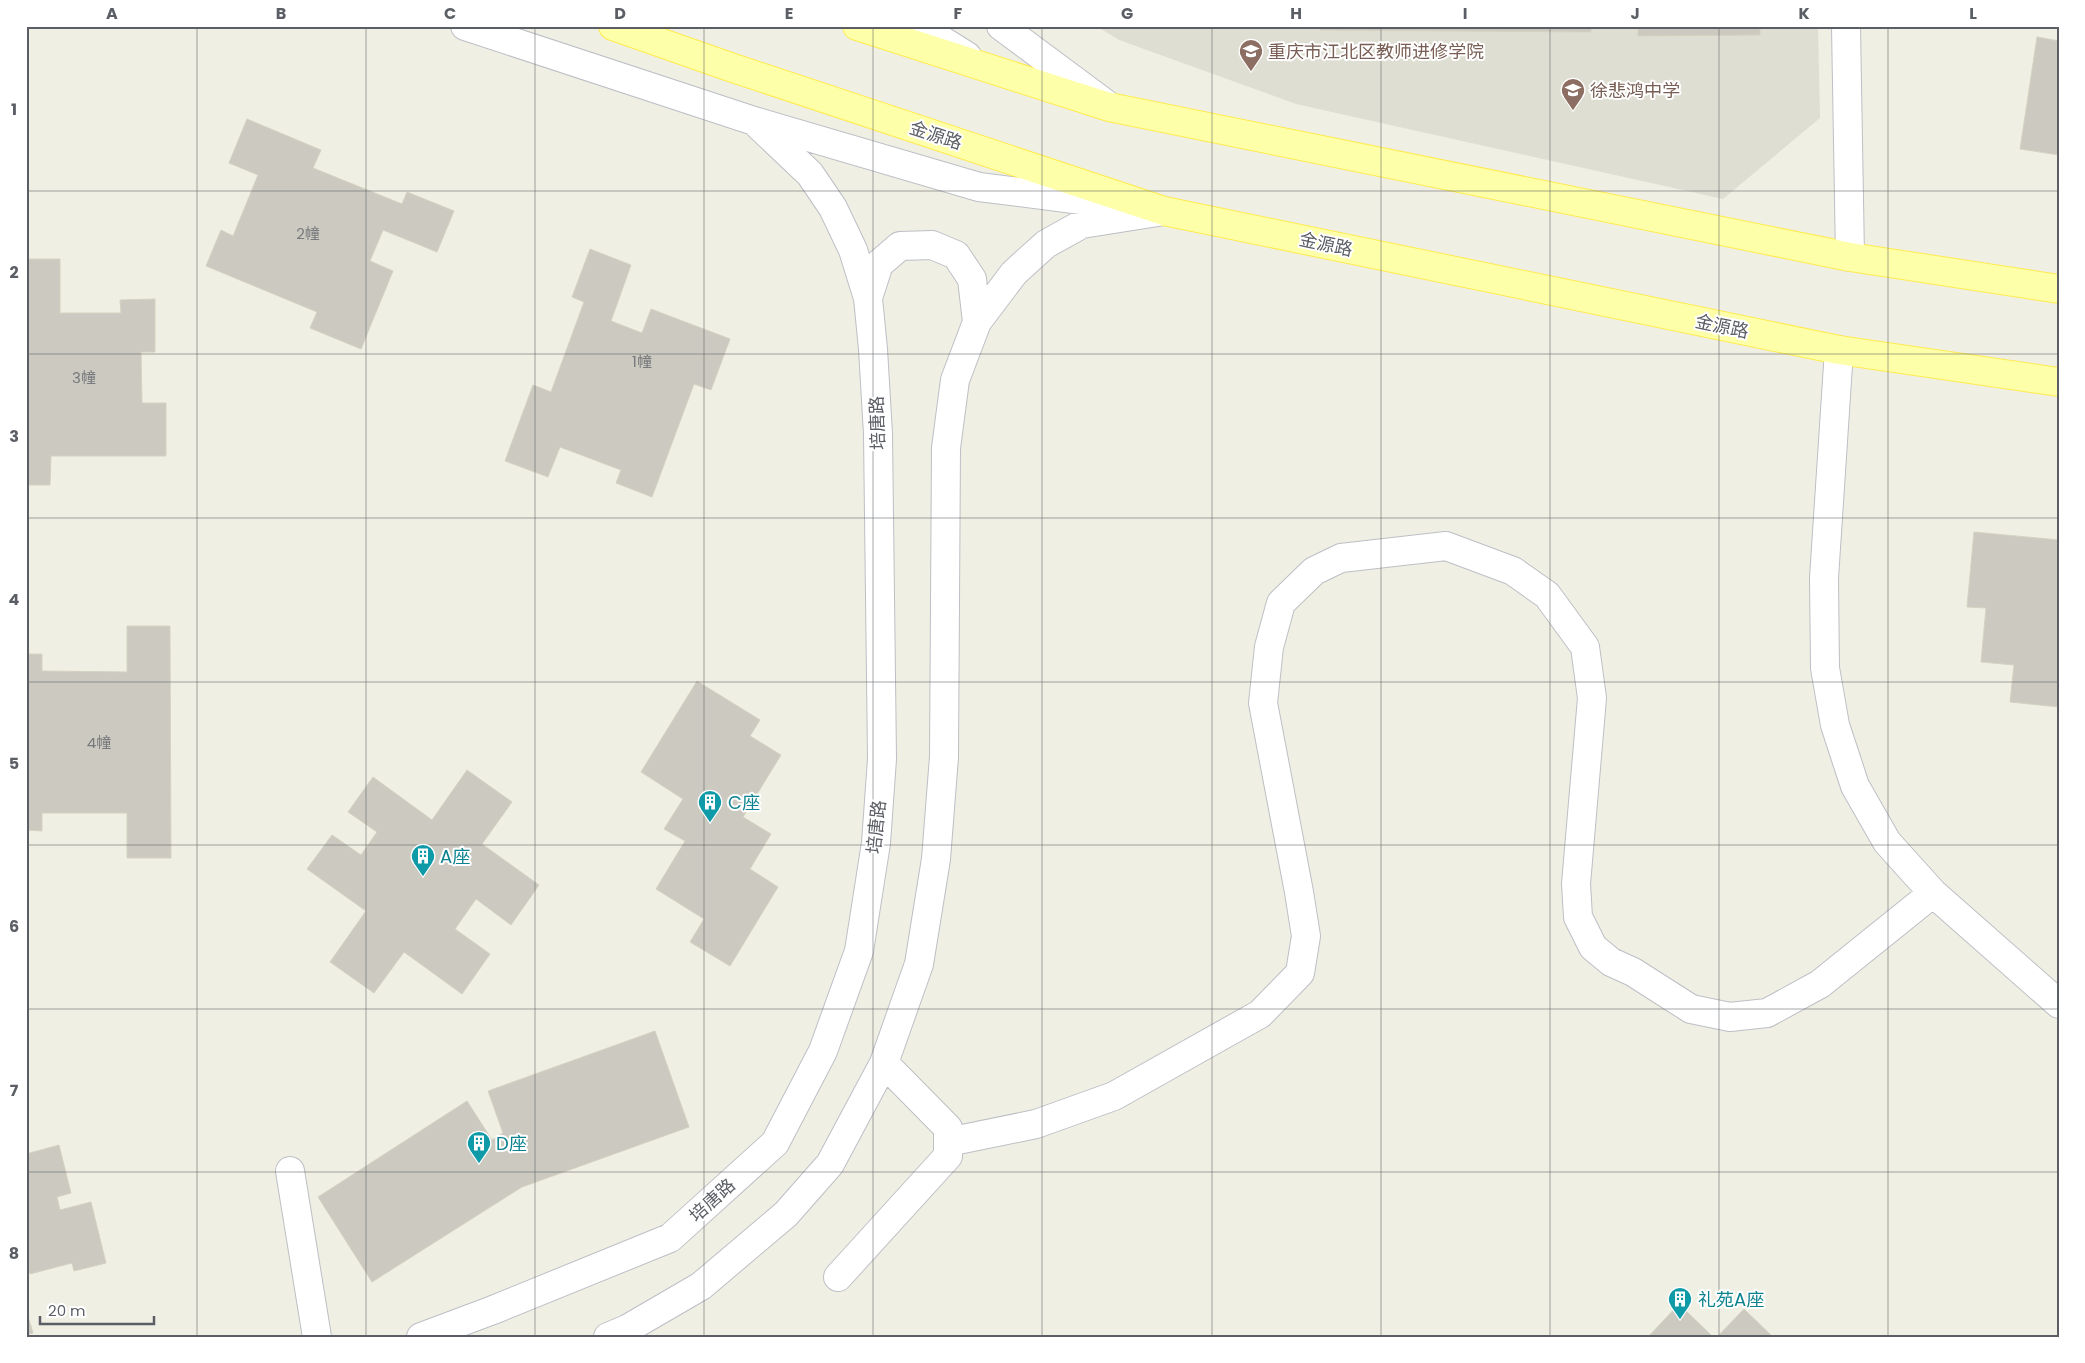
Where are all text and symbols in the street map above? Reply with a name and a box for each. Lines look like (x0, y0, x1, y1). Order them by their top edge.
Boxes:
text: A (106, 2, 118, 25)
text: B (276, 2, 286, 25)
text: C (444, 2, 456, 25)
text: D (614, 2, 626, 25)
text: E (785, 2, 793, 25)
text: F (954, 2, 963, 25)
text: G (1121, 2, 1133, 25)
text: H (1290, 2, 1302, 25)
text: I (1463, 2, 1467, 25)
text: J (1630, 2, 1640, 25)
text: K (1798, 2, 1810, 25)
text: L (1969, 2, 1977, 25)
school or university icon: 重庆市江北区教师进修学院 (1238, 38, 1264, 72)
place label: 重庆市江北区教师进修学院 (1268, 39, 1484, 64)
school or university icon: 徐悲鸿中学 (1560, 77, 1586, 111)
place label: 徐悲鸿中学 (1590, 78, 1680, 103)
text: 1 (11, 98, 17, 121)
street label: 金源路 (906, 115, 966, 155)
house number: 2幢 (296, 223, 320, 244)
street label: 金源路 (1297, 226, 1355, 262)
text: 2 (9, 261, 19, 284)
street label: 金源路 (1693, 308, 1751, 344)
house number: 1幢 (632, 351, 652, 372)
house number: 3幢 (72, 367, 96, 388)
street label: 培唐路 (864, 396, 890, 450)
text: 3 (9, 425, 19, 448)
text: 4 (9, 588, 20, 611)
house number: 4幢 (87, 732, 111, 753)
text: 5 (9, 752, 19, 775)
building icon: C座 (697, 789, 723, 823)
place label: C座 (728, 790, 760, 815)
street label: 培唐路 (861, 799, 891, 855)
building icon: A座 (410, 843, 436, 877)
place label: A座 (440, 844, 470, 869)
text: 6 (9, 915, 19, 938)
text: 7 (10, 1079, 19, 1102)
building icon: D座 (466, 1130, 492, 1164)
place label: D座 (496, 1131, 527, 1156)
street label: 培唐路 (684, 1173, 740, 1227)
text: 8 (9, 1242, 19, 1265)
building icon: 礼苑A座 (1667, 1286, 1693, 1320)
place label: 礼苑A座 (1698, 1287, 1764, 1312)
scale bar (40, 1293, 154, 1325)
text: 20 m (48, 1300, 86, 1321)

